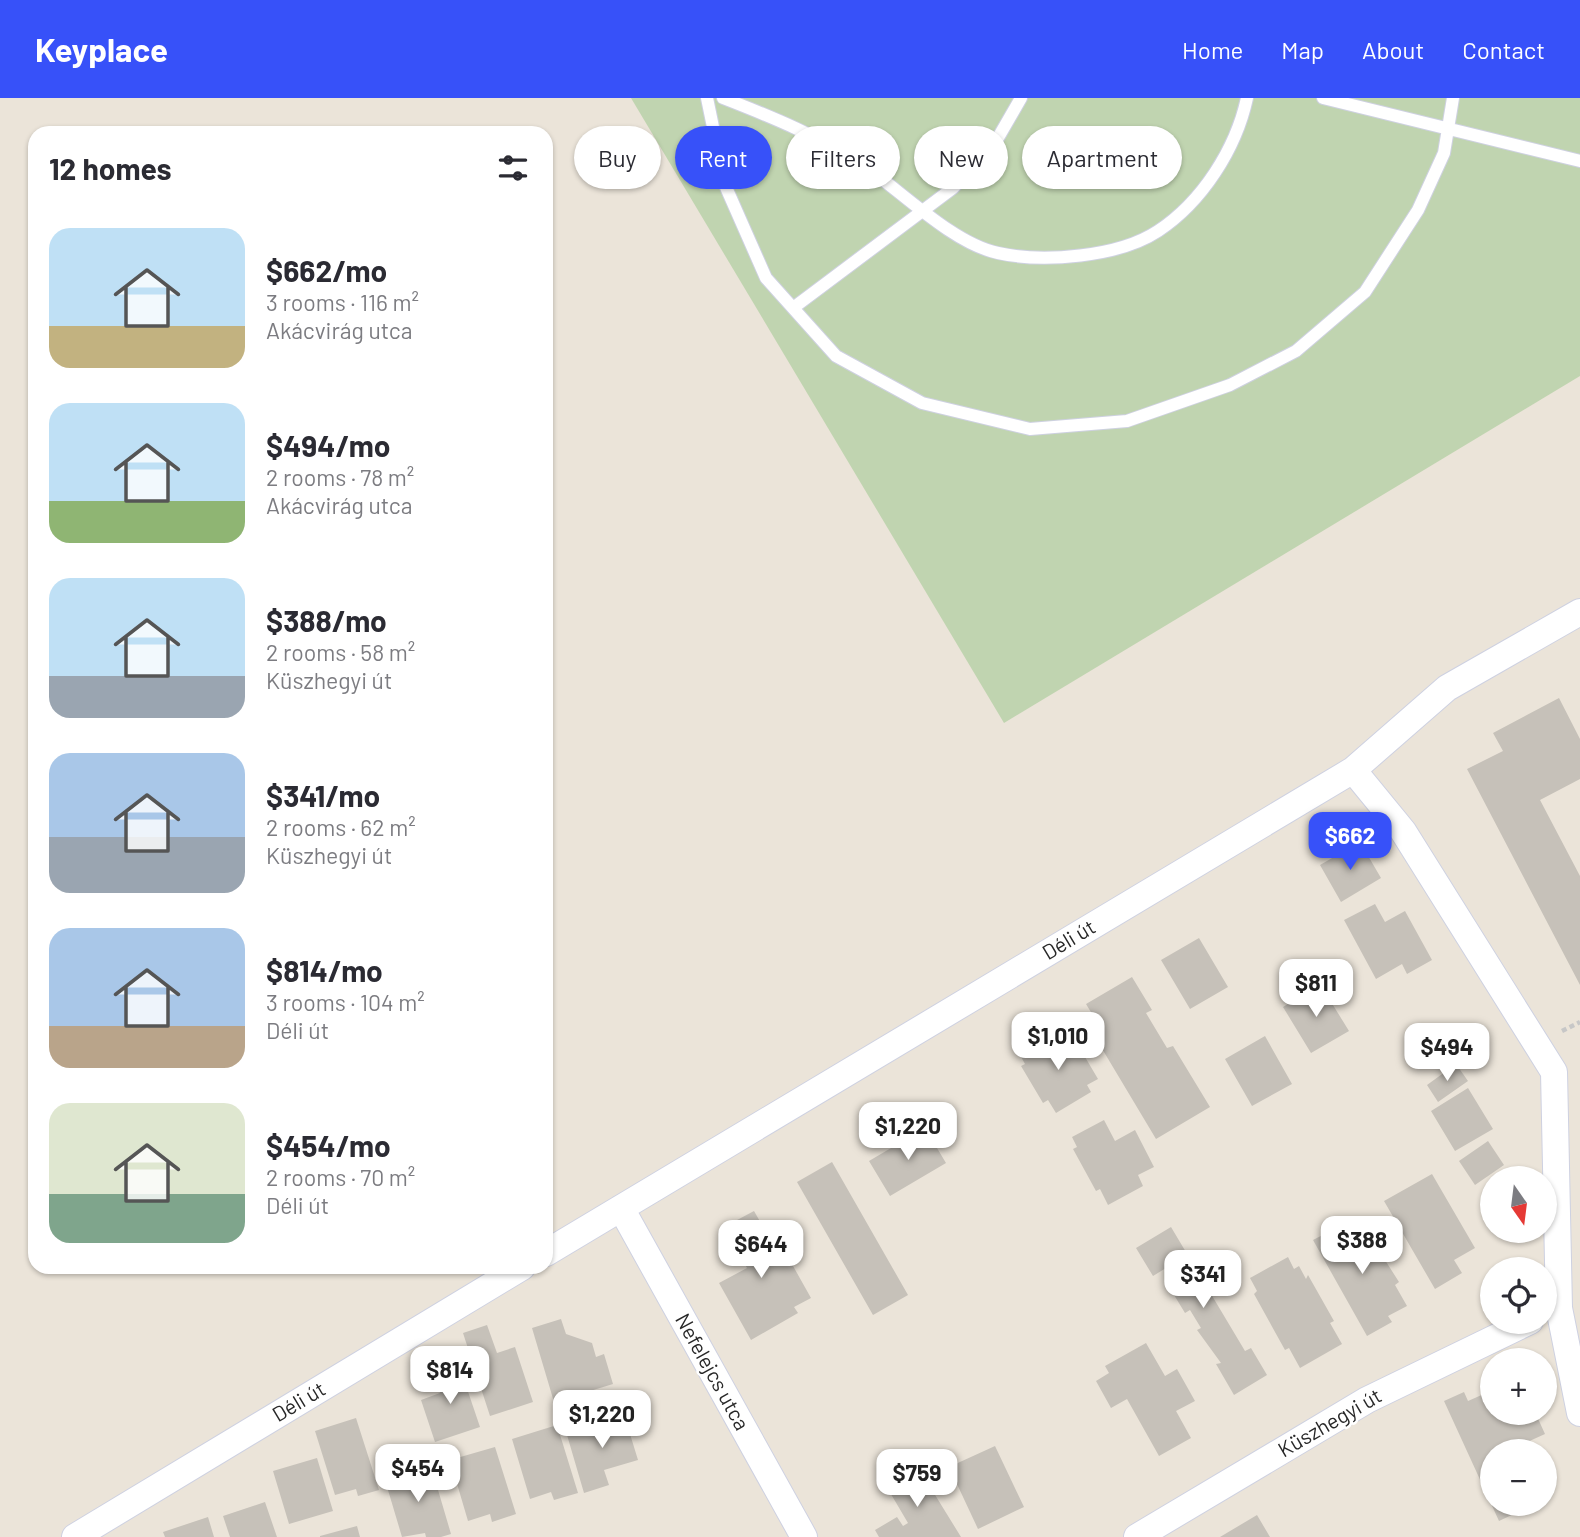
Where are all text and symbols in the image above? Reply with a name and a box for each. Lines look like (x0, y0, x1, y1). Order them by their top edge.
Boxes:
text: Keyplace (35, 29, 168, 69)
text: Home (1182, 35, 1243, 64)
text: Map (1281, 35, 1324, 64)
text: About (1362, 35, 1424, 64)
text: Contact (1462, 35, 1545, 64)
chip: Buy (574, 126, 661, 189)
chip: Rent (675, 126, 772, 189)
chip: Filters (786, 126, 900, 189)
chip: New (914, 126, 1008, 189)
chip: Apartment (1022, 126, 1182, 189)
icon: filters (494, 149, 532, 187)
text: 12 homes (49, 150, 172, 186)
text: $662/mo (266, 252, 387, 288)
icon: home (105, 256, 189, 340)
text: 3 rooms · 116 m² (266, 288, 419, 316)
text: Akácvirág utca (266, 316, 413, 344)
text: $494/mo (266, 427, 390, 463)
icon: home (105, 431, 189, 515)
text: 2 rooms · 78 m² (266, 463, 414, 491)
text: Akácvirág utca (266, 491, 413, 519)
text: $388/mo (266, 602, 387, 638)
icon: home (105, 606, 189, 690)
text: 2 rooms · 58 m² (266, 638, 415, 666)
text: Küszhegyi út (266, 666, 392, 694)
text: $341/mo (266, 777, 380, 813)
icon: home (105, 781, 189, 865)
pin: $662 (1309, 812, 1391, 872)
text: 2 rooms · 62 m² (266, 813, 416, 841)
text: $662 (1325, 821, 1375, 849)
text: Küszhegyi út (266, 841, 392, 869)
street label: Déli út (1037, 913, 1099, 964)
text: $814/mo (266, 952, 383, 988)
icon: home (105, 956, 189, 1040)
pin: $811 (1275, 960, 1357, 1019)
text: $811 (1295, 968, 1337, 996)
text: 3 rooms · 104 m² (266, 988, 425, 1016)
pin: $1,010 (1001, 1012, 1115, 1072)
text: Déli út (266, 1016, 329, 1044)
text: $1,010 (1028, 1021, 1088, 1049)
pin: $494 (1406, 1024, 1488, 1083)
text: $494 (1420, 1032, 1474, 1060)
pin: $1,220 (851, 1102, 965, 1162)
text: $1,220 (875, 1111, 941, 1139)
text: $454/mo (266, 1127, 391, 1163)
icon: home (105, 1131, 189, 1215)
text: 2 rooms · 70 m² (266, 1163, 415, 1191)
north arrow (1480, 1166, 1558, 1242)
map controls (1480, 1166, 1557, 1516)
text: Déli út (266, 1191, 329, 1219)
pin: $388 (1321, 1216, 1403, 1276)
pin: $644 (720, 1220, 802, 1280)
text: $388 (1337, 1225, 1387, 1253)
text: $644 (734, 1229, 788, 1257)
pin: $341 (1162, 1250, 1244, 1310)
button: locate (1480, 1257, 1557, 1334)
text: $341 (1180, 1259, 1226, 1287)
street label: Nefelejcs utca (671, 1309, 756, 1434)
pin: $814 (409, 1346, 491, 1406)
button: + (1480, 1348, 1557, 1425)
text: $814 (426, 1355, 474, 1383)
street label: Déli út (267, 1375, 329, 1426)
street label: Küszhegyi út (1273, 1382, 1385, 1461)
pin: $1,220 (545, 1390, 659, 1450)
text: $1,220 (569, 1399, 635, 1427)
button: − (1480, 1439, 1557, 1516)
pin: $454 (377, 1444, 459, 1504)
pin: $759 (876, 1450, 958, 1509)
text: $454 (391, 1453, 445, 1481)
text: $759 (892, 1458, 942, 1486)

